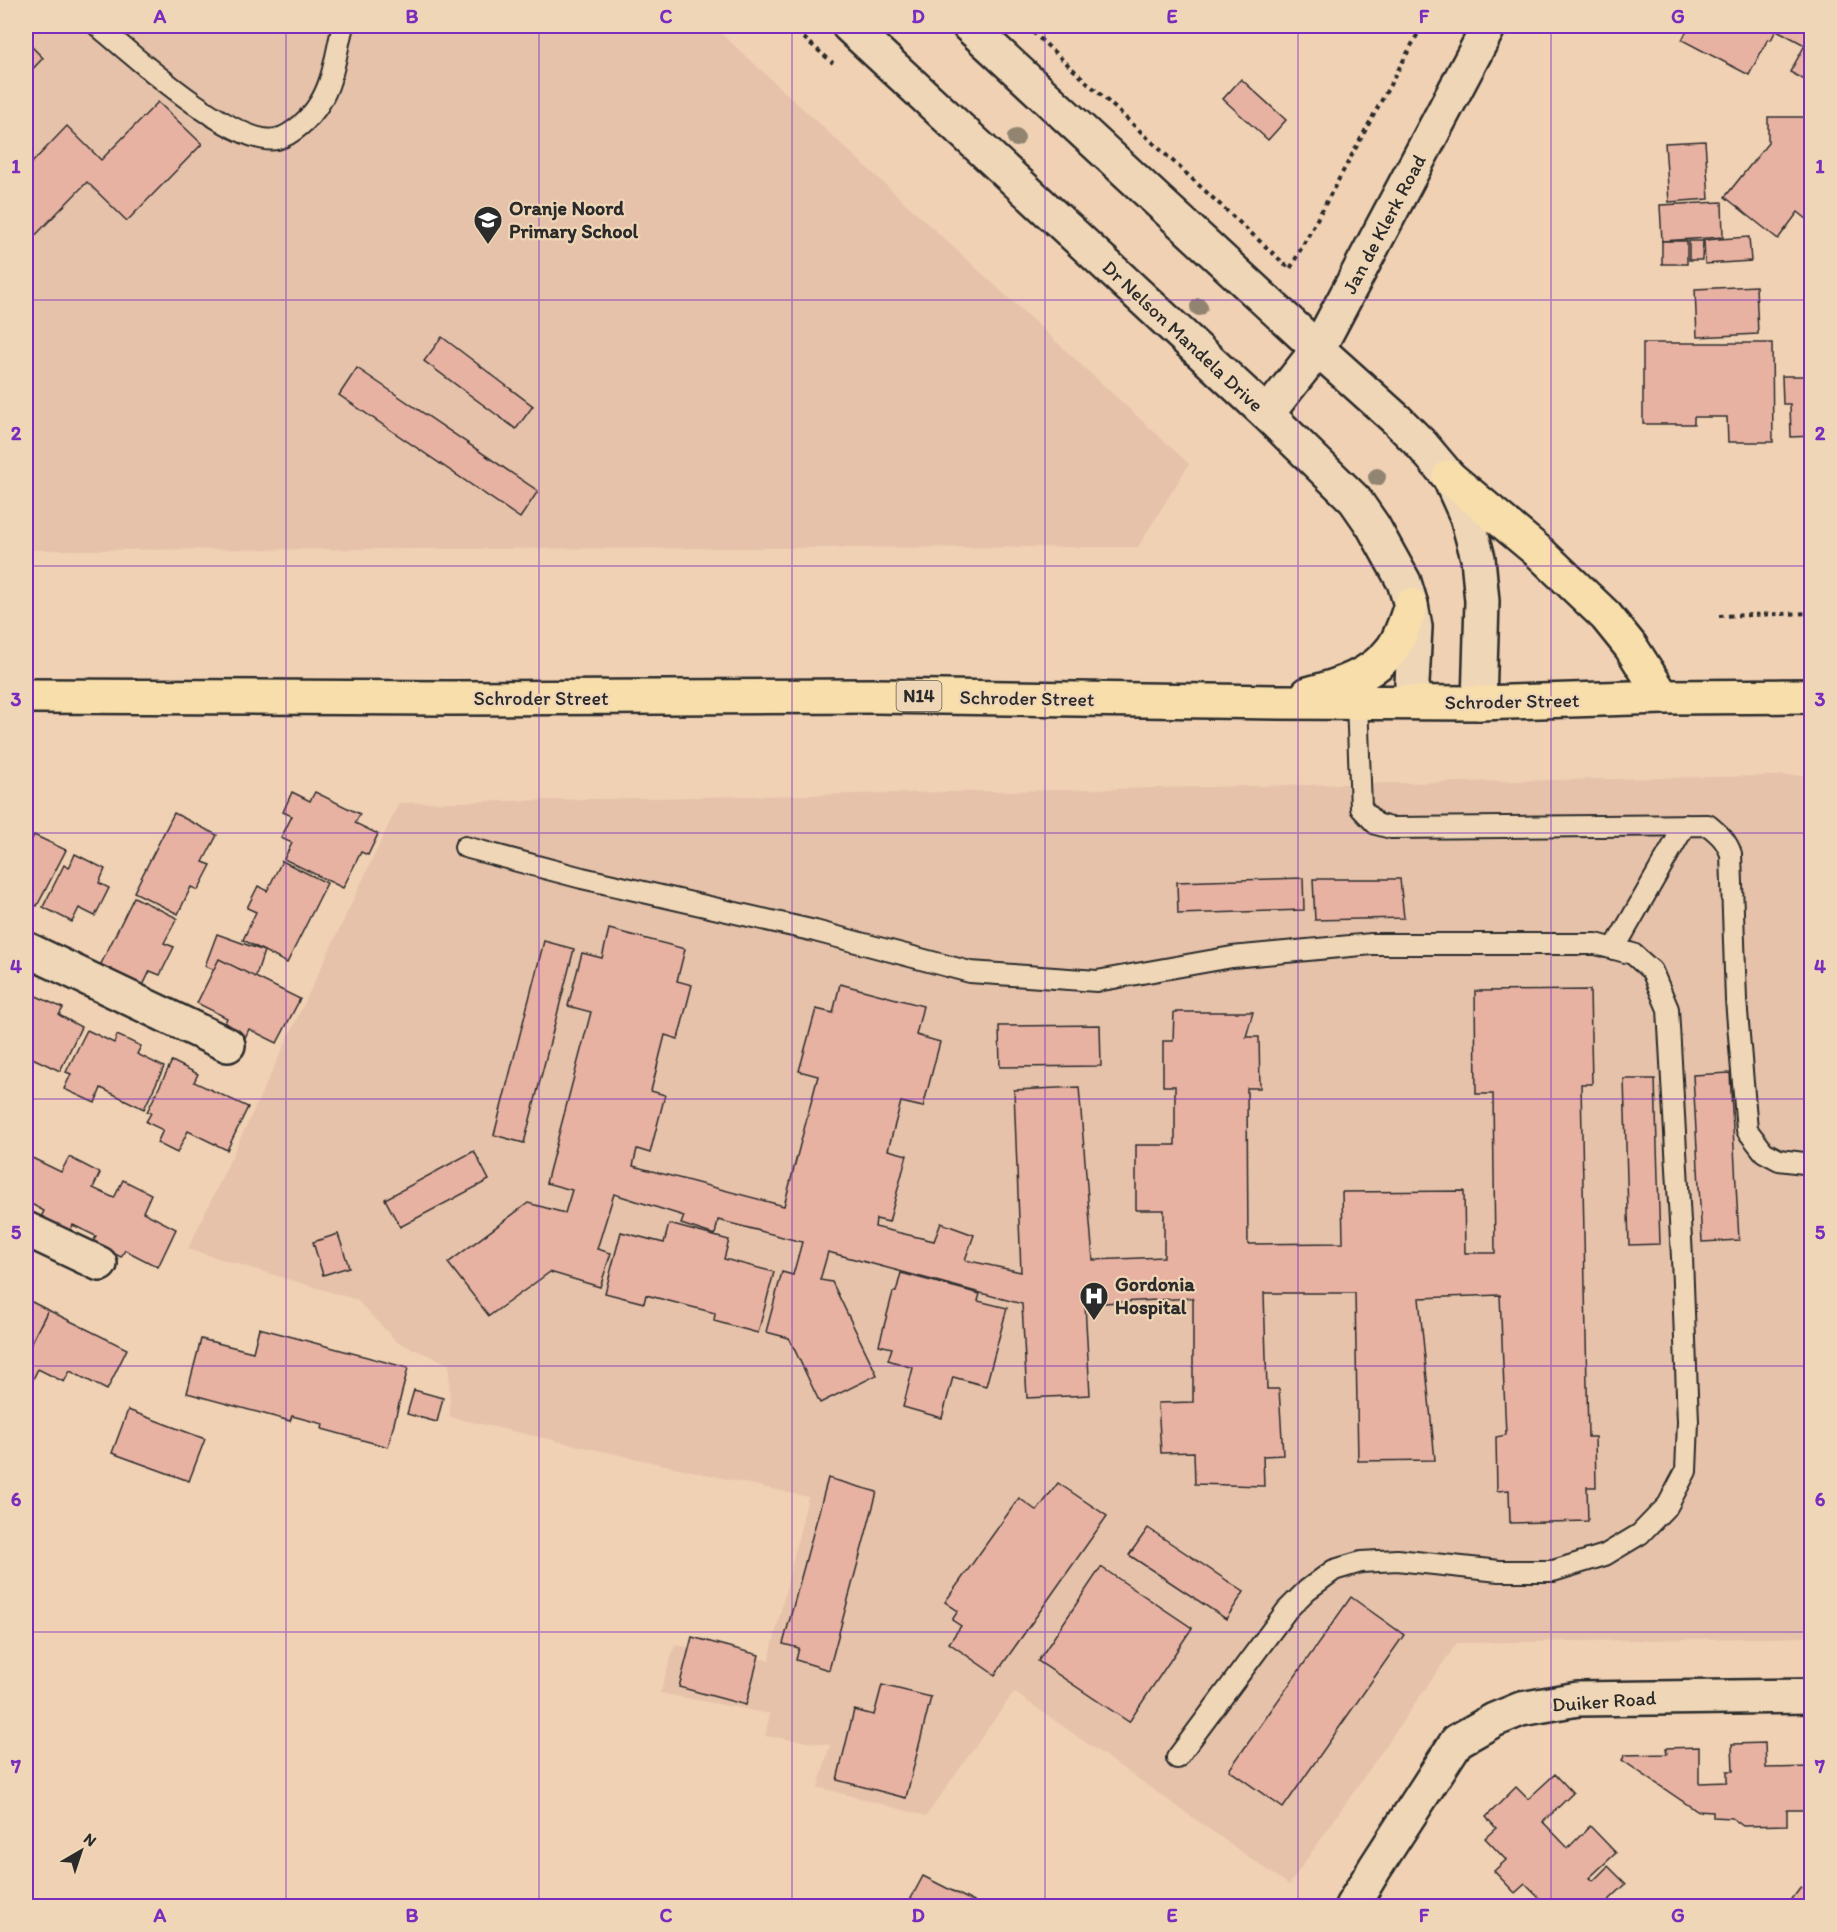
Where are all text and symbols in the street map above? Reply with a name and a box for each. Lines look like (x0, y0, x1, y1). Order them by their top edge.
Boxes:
text: A (153, 4, 167, 28)
text: B (406, 4, 419, 28)
text: C (660, 4, 673, 28)
text: D (911, 4, 925, 28)
text: E (1166, 4, 1178, 28)
text: F (1419, 4, 1430, 28)
text: G (1671, 4, 1685, 28)
street label: Jan de Klerk Road (1337, 150, 1431, 298)
text: 1 (11, 154, 21, 178)
text: 1 (1815, 154, 1825, 178)
place label: Oranje Noord Primary School (509, 196, 639, 244)
school or university icon: Oranje Noord Primary School (472, 204, 504, 246)
street label: Dr Nelson Mandela Drive (1098, 255, 1268, 417)
text: 2 (11, 421, 22, 445)
text: 2 (1815, 421, 1826, 445)
road number: N14 (896, 681, 942, 711)
street label: Schroder Street (959, 685, 1095, 711)
street label: Schroder Street (474, 686, 609, 710)
text: 3 (11, 687, 22, 711)
text: 3 (1815, 687, 1826, 711)
street label: Schroder Street (1444, 688, 1580, 714)
text: 4 (10, 954, 22, 978)
text: 4 (1814, 954, 1826, 978)
text: 5 (11, 1220, 22, 1244)
text: 5 (1815, 1220, 1826, 1244)
place label: Gordonia Hospital (1115, 1272, 1195, 1320)
hospital icon: Gordonia Hospital (1078, 1280, 1110, 1322)
text: 6 (11, 1487, 22, 1511)
text: 6 (1815, 1487, 1826, 1511)
street label: Duiker Road (1551, 1685, 1657, 1717)
text: 7 (10, 1754, 21, 1778)
text: 7 (1814, 1754, 1825, 1778)
north arrow (51, 1821, 111, 1881)
text: N (80, 1829, 100, 1851)
text: A (153, 1903, 167, 1927)
text: B (406, 1903, 419, 1927)
text: C (660, 1903, 673, 1927)
text: D (911, 1903, 925, 1927)
text: E (1166, 1903, 1178, 1927)
text: F (1419, 1903, 1430, 1927)
text: G (1671, 1903, 1685, 1927)

